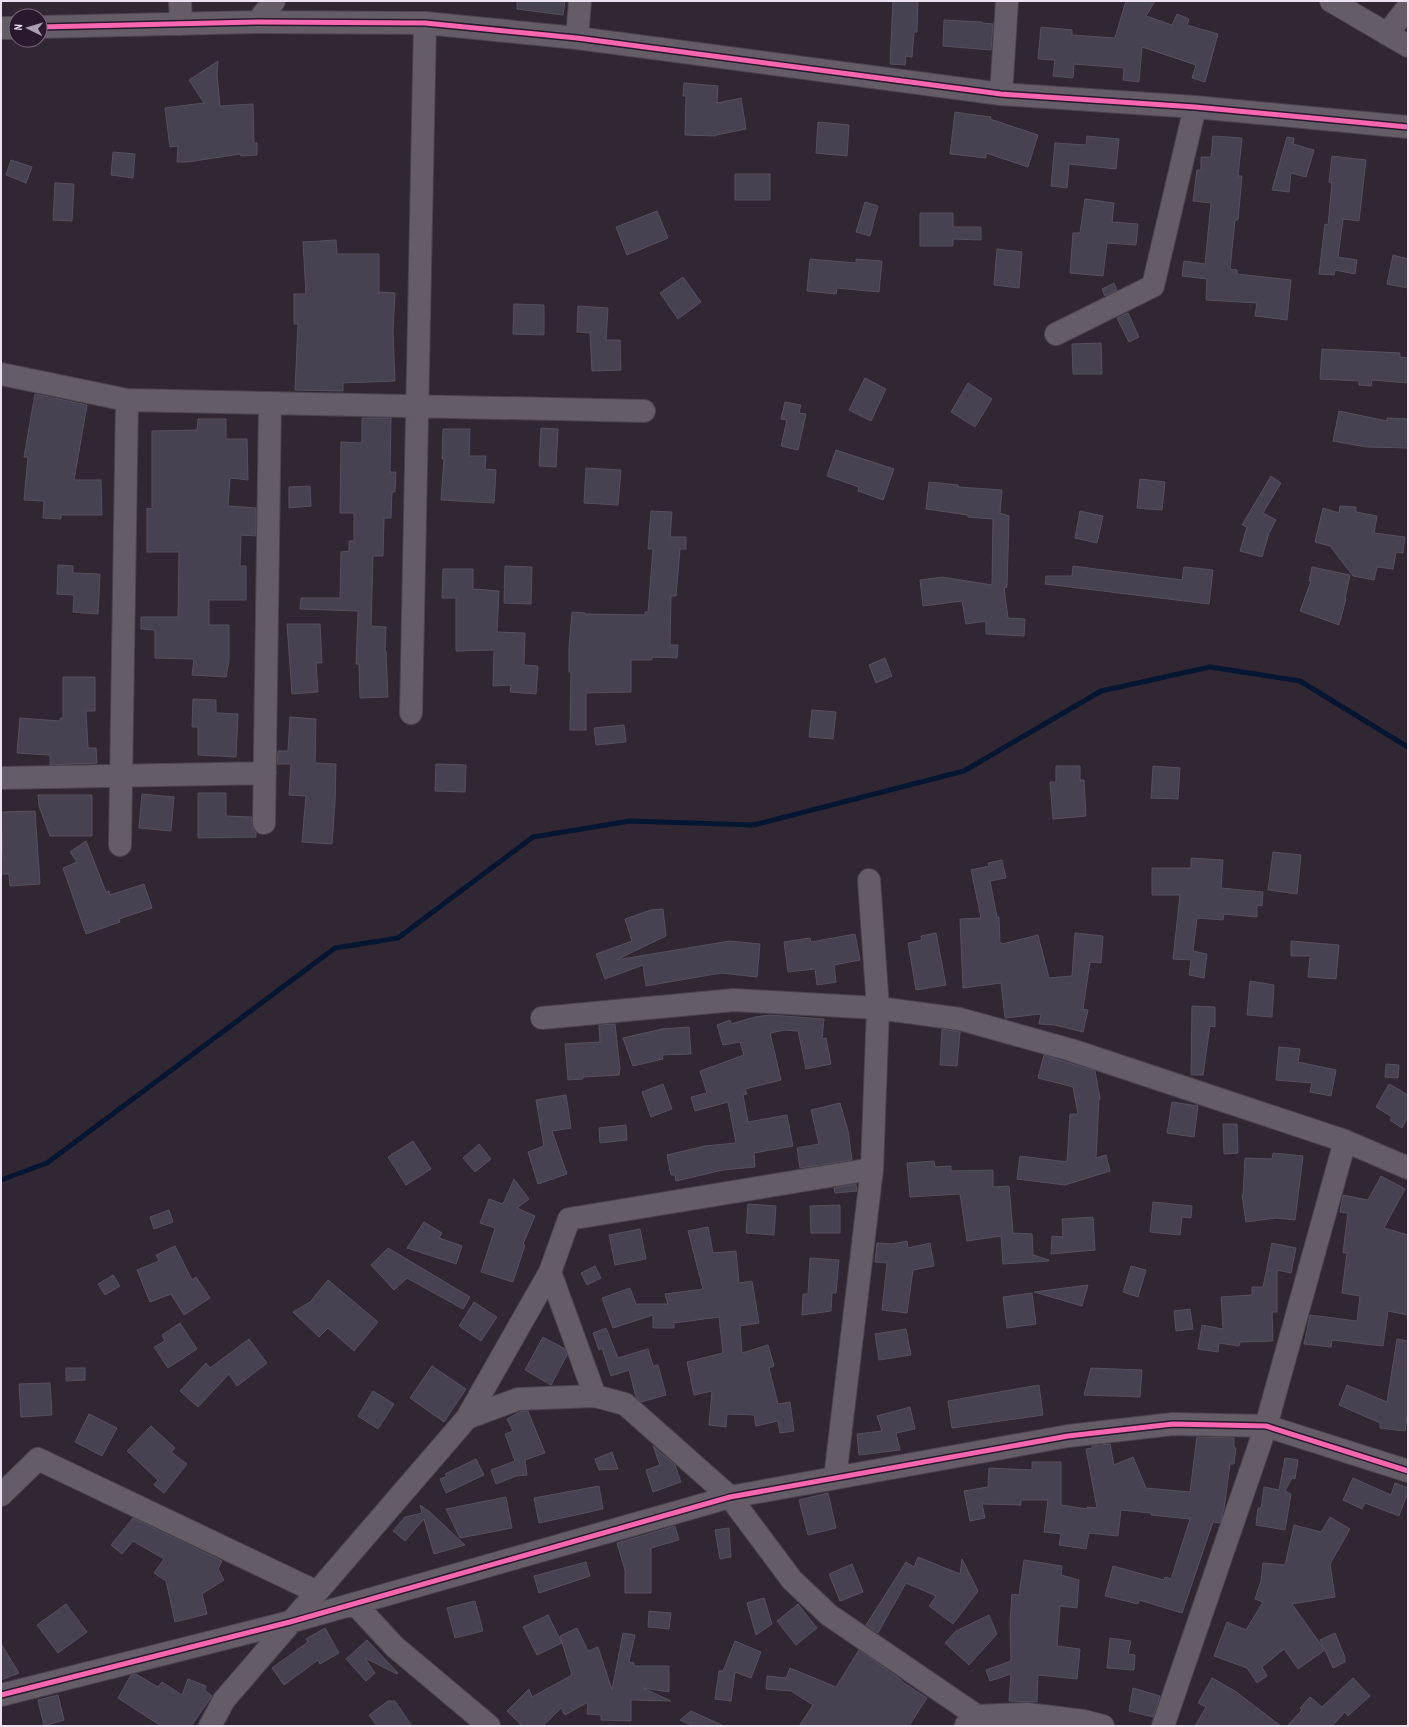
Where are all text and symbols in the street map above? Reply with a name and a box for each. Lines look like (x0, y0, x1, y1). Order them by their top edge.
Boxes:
north arrow (8, 8, 48, 48)
text: N (11, 24, 25, 31)

